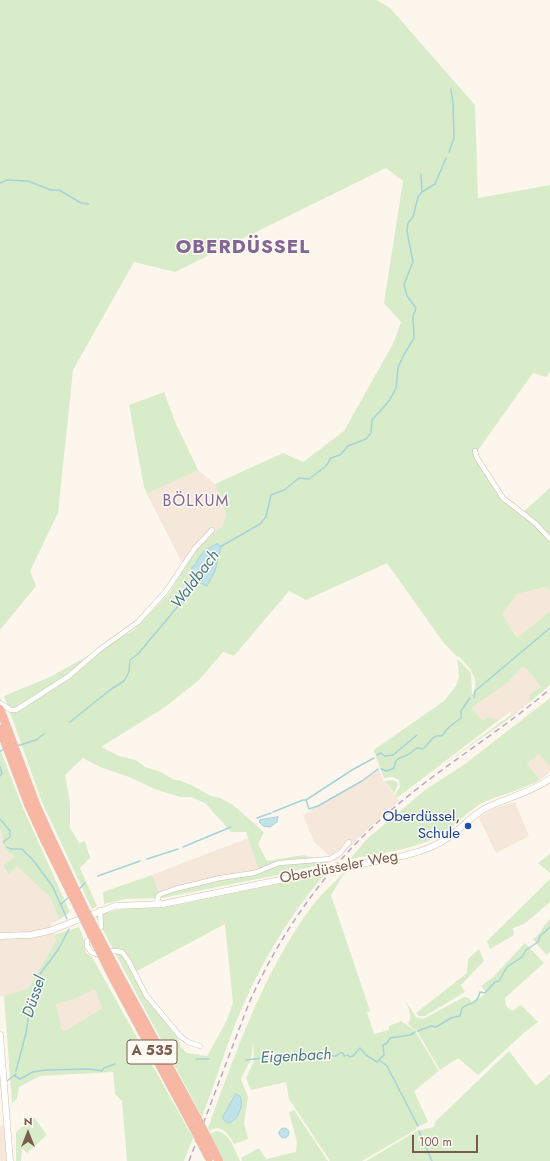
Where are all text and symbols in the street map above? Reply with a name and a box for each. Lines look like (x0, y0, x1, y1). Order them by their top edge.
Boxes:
district label: OBERDÜSSEL (176, 237, 310, 259)
district label: BÖLKUM (163, 492, 229, 512)
water label: Waldbach (168, 547, 224, 613)
place label: Oberdüssel, Schule (382, 808, 460, 843)
marker: Oberdüssel, Schule (463, 821, 473, 831)
street label: Oberdüsseler Weg (278, 848, 400, 888)
water label: Düssel (19, 974, 51, 1020)
road number: A 535 (127, 1040, 177, 1064)
water label: Eigenbach (260, 1046, 332, 1068)
north arrow (8, 1113, 48, 1153)
text: N (24, 1113, 32, 1129)
scale bar (414, 1127, 480, 1153)
text: 100 m (419, 1133, 452, 1151)

